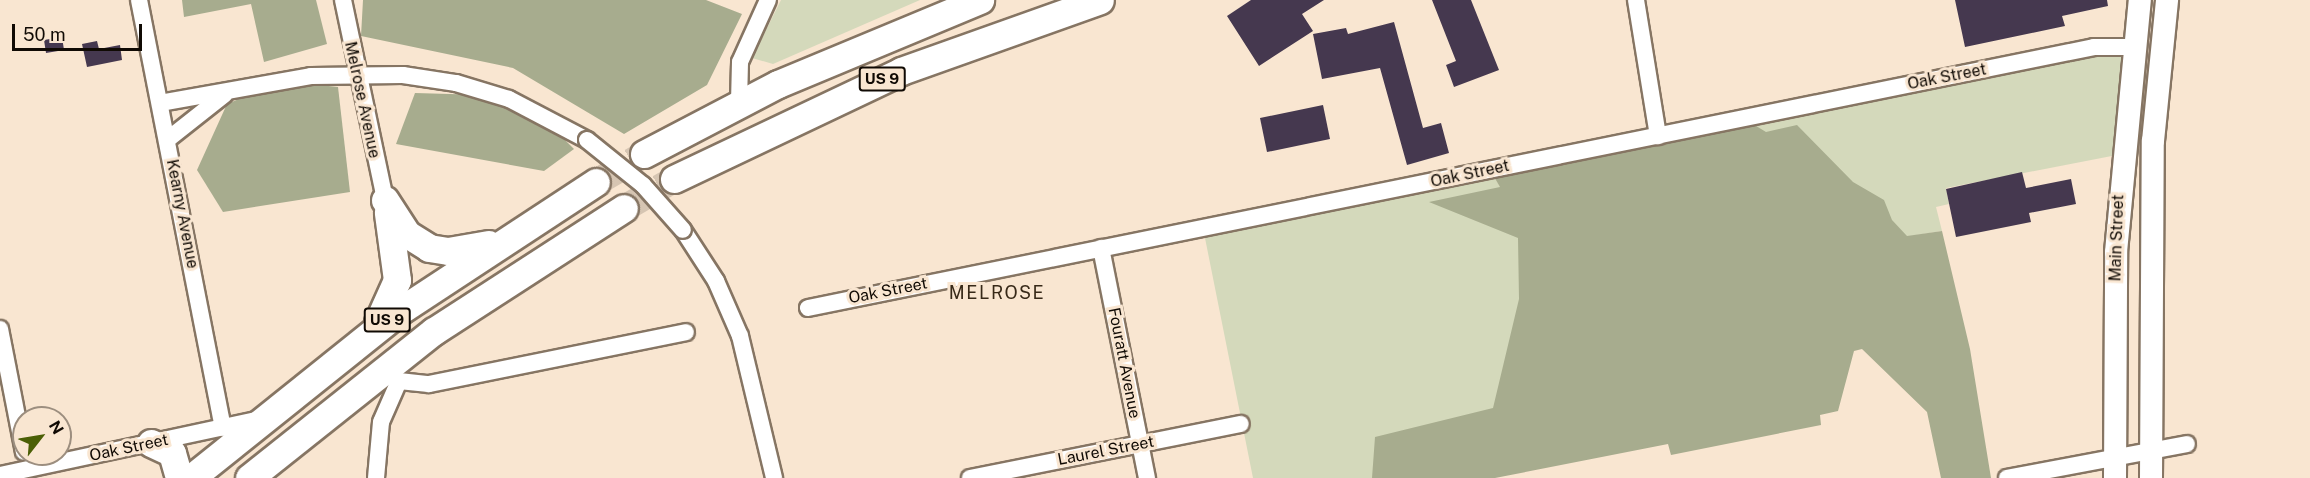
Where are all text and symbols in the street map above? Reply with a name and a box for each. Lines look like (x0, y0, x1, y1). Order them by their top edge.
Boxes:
scale bar (15, 12, 146, 50)
text: 50 m (23, 24, 66, 45)
street label: Melrose Avenue (340, 40, 384, 160)
street label: Oak Street (1906, 60, 1988, 94)
road number: US 9 (858, 67, 906, 91)
street label: Oak Street (1429, 156, 1511, 192)
street label: Kearny Avenue (162, 158, 202, 270)
street label: Main Street (2106, 194, 2128, 282)
street label: Oak Street (847, 274, 929, 308)
district label: MELROSE (949, 282, 1045, 304)
street label: Fouratt Avenue (1104, 306, 1144, 420)
road number: US 9 (363, 308, 411, 332)
north arrow (12, 406, 72, 466)
text: N (45, 417, 68, 438)
street label: Oak Street (88, 430, 170, 466)
street label: Laurel Street (1056, 432, 1156, 470)

